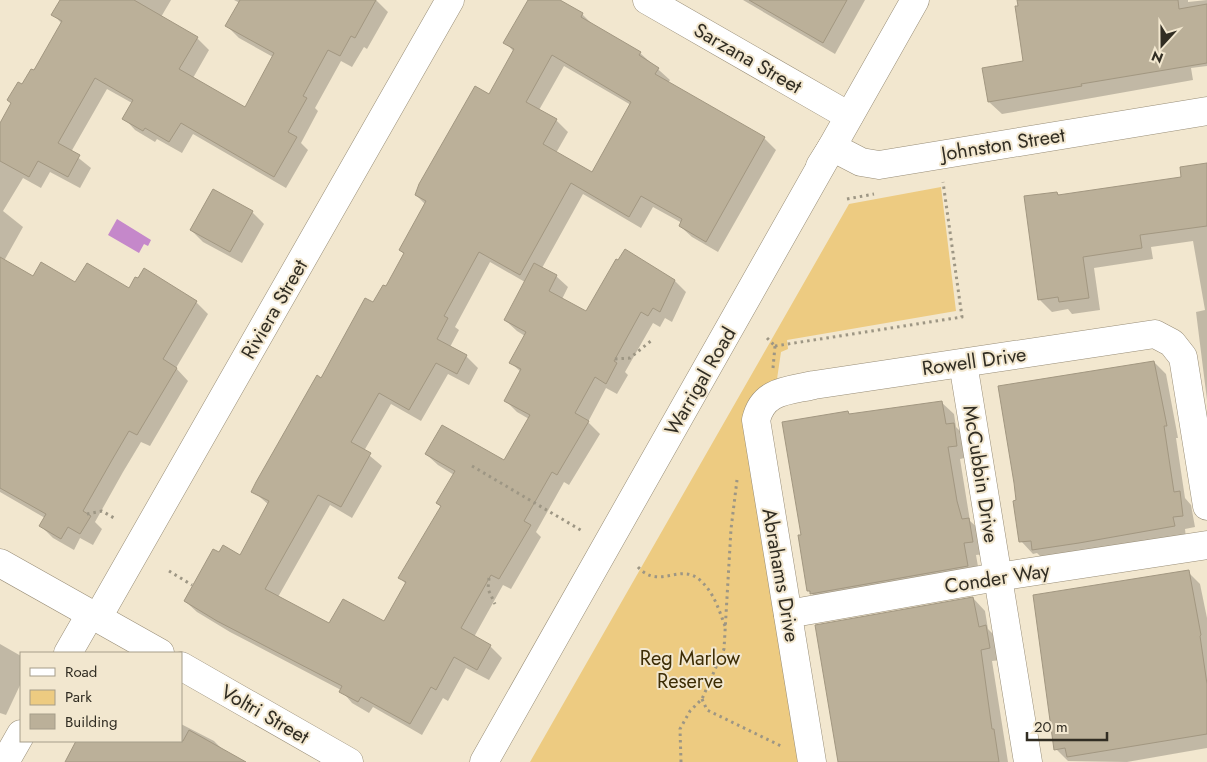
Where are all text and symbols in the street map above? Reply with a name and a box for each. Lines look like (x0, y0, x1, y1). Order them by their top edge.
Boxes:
street label: Sarzana Street (688, 16, 807, 101)
north arrow (1137, 20, 1187, 70)
text: N (1149, 46, 1166, 68)
street label: Johnston Street (936, 120, 1067, 169)
street label: Riviera Street (234, 254, 315, 365)
street label: Warrigal Road (658, 322, 743, 441)
street label: Rowell Drive (920, 340, 1028, 383)
street label: McCubbin Drive (955, 403, 1006, 545)
street label: Abrahams Drive (754, 506, 807, 644)
street label: Conder Way (943, 556, 1052, 601)
park label: Reg Marlow Reserve (640, 644, 741, 696)
legend (20, 652, 182, 742)
text: Road (65, 661, 97, 683)
street label: Voltri Street (215, 677, 314, 752)
text: Park (65, 686, 92, 708)
scale bar (1027, 710, 1107, 742)
text: Building (65, 711, 117, 733)
text: 20 m (1034, 716, 1068, 738)

